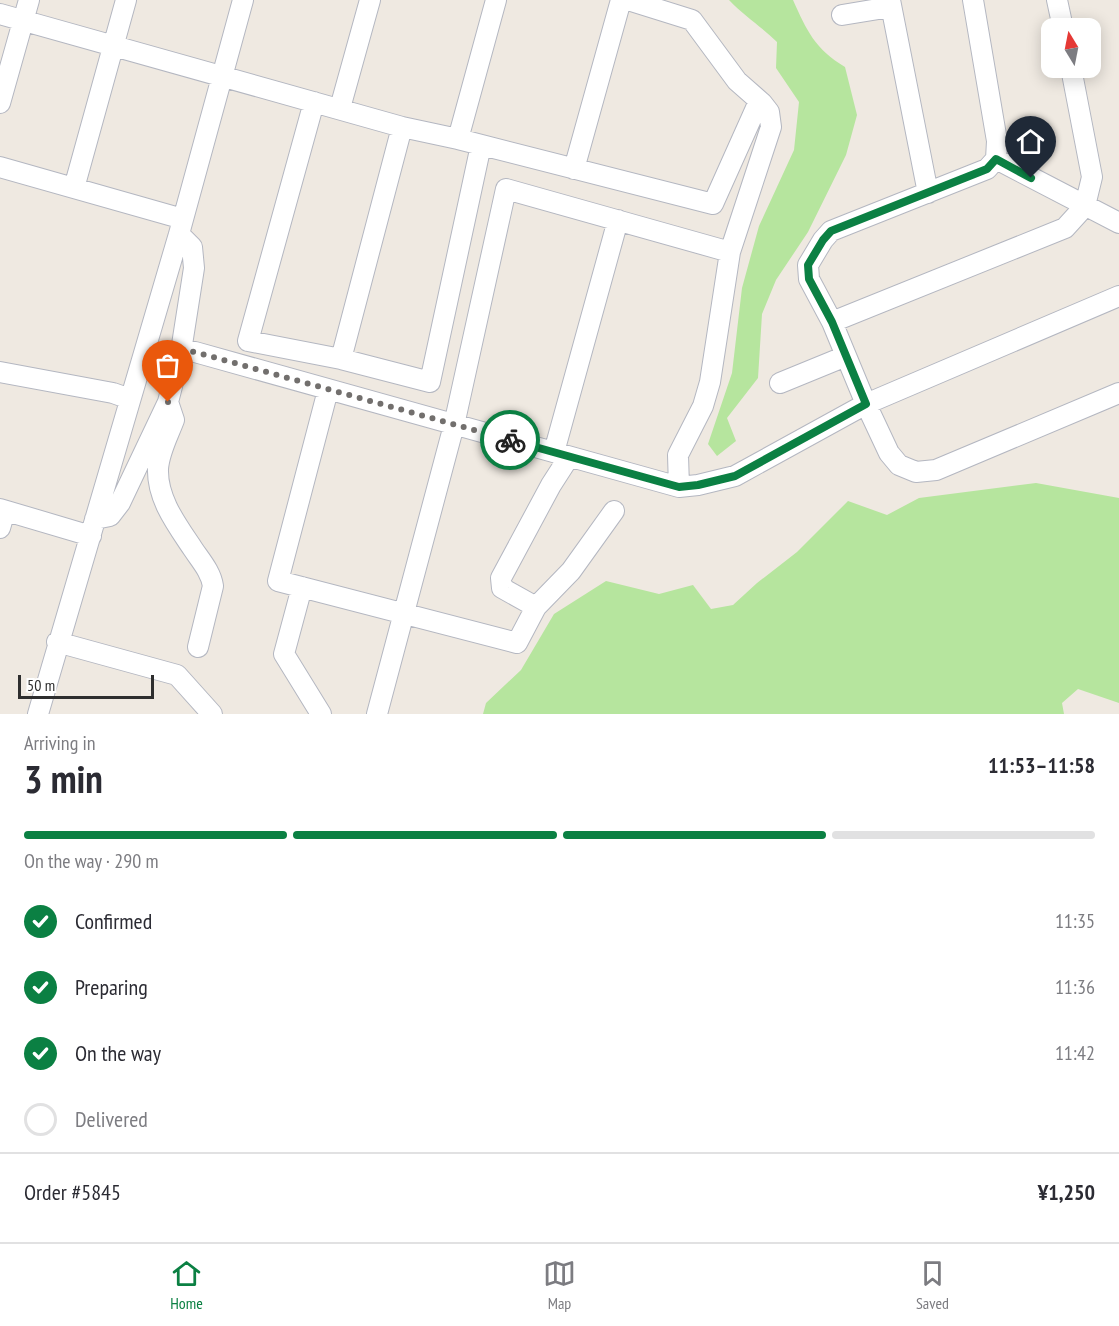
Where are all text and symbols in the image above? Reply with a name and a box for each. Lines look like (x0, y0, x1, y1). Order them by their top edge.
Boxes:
north arrow (1041, 18, 1101, 78)
map controls (1041, 18, 1101, 78)
pin (1005, 116, 1056, 178)
icon: home (1014, 125, 1047, 158)
pin (142, 340, 193, 402)
icon: bag (151, 349, 184, 382)
courier (480, 410, 540, 470)
icon: bike (494, 424, 527, 457)
scale bar (18, 672, 154, 700)
text: 50 m (27, 675, 55, 695)
text: Arriving in (24, 730, 96, 756)
text: 11:53–11:58 (988, 751, 1095, 779)
text: 3 min (24, 753, 103, 804)
text: On the way · 290 m (24, 848, 159, 874)
icon: check (24, 905, 57, 938)
text: Confirmed (75, 907, 152, 935)
text: 11:35 (1055, 908, 1095, 934)
icon: check (24, 971, 57, 1004)
text: Preparing (75, 973, 148, 1001)
text: 11:36 (1055, 974, 1095, 1000)
icon: check (24, 1037, 57, 1070)
text: On the way (75, 1039, 161, 1067)
text: 11:42 (1055, 1040, 1095, 1066)
text: Delivered (75, 1105, 148, 1133)
text: Order #5845 (24, 1178, 121, 1206)
text: ¥1,250 (1038, 1178, 1095, 1206)
tab: Home (170, 1257, 203, 1313)
tab: Map (543, 1257, 576, 1313)
tab: Saved (916, 1257, 949, 1313)

